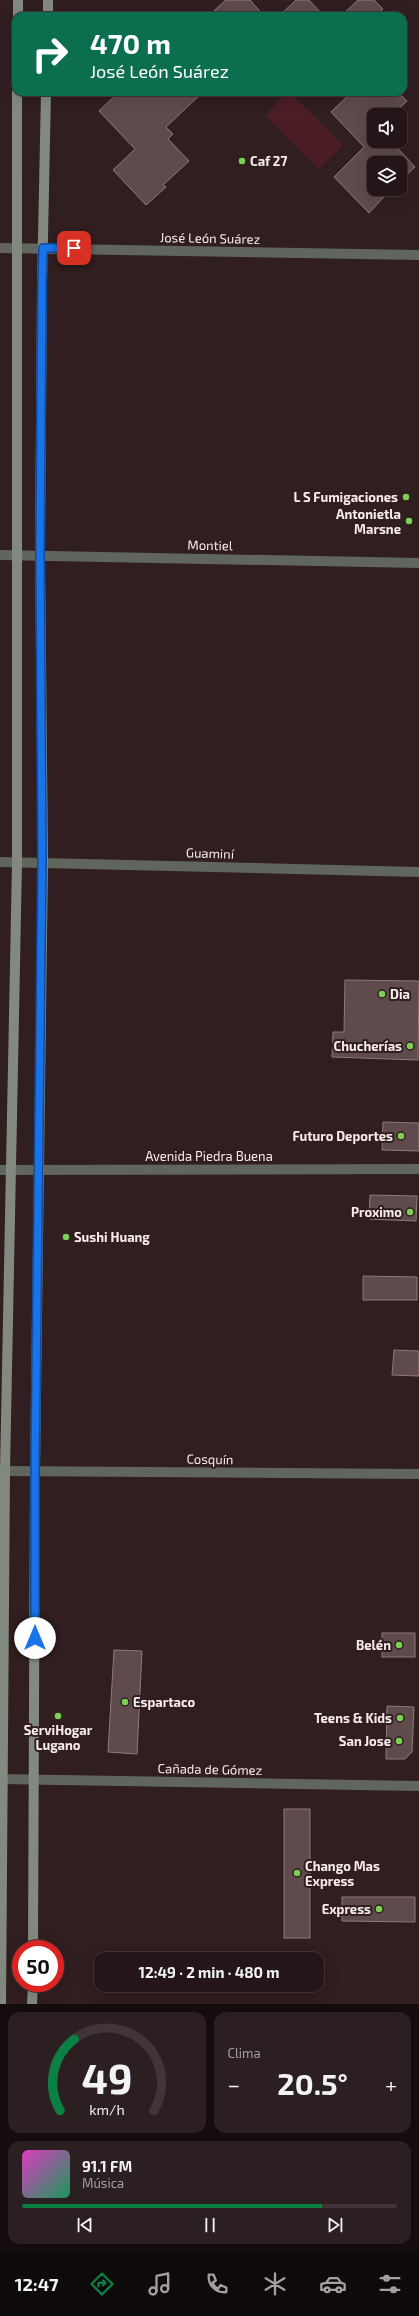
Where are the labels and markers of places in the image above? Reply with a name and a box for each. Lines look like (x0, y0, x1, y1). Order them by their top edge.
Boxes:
place label: Caf 27 (250, 153, 287, 169)
marker: Caf 27 (237, 156, 247, 166)
pin (57, 231, 91, 265)
place label: L S Fumigaciones (293, 489, 398, 505)
marker: L S Fumigaciones (401, 492, 411, 502)
place label: Antonietla Marsne (336, 506, 401, 537)
marker: Antonietla Marsne (404, 516, 414, 526)
place label: Dia (390, 986, 410, 1002)
marker: Dia (377, 989, 387, 999)
place label: Chucherías (334, 1038, 402, 1054)
marker: Chucherías (405, 1041, 415, 1051)
place label: Futuro Deportes (292, 1128, 393, 1144)
marker: Futuro Deportes (396, 1131, 406, 1141)
place label: Proximo (351, 1204, 402, 1220)
marker: Proximo (405, 1207, 415, 1217)
place label: Sushi Huang (74, 1229, 150, 1245)
marker: Sushi Huang (61, 1232, 71, 1242)
place label: Belén (356, 1637, 391, 1653)
marker: Belén (394, 1640, 404, 1650)
place label: Espartaco (133, 1694, 195, 1710)
marker: Espartaco (120, 1697, 130, 1707)
place label: Teens & Kids (314, 1710, 392, 1726)
marker: ServiHogar Lugano (53, 1711, 63, 1721)
marker: Teens & Kids (395, 1713, 405, 1723)
place label: ServiHogar Lugano (24, 1722, 93, 1753)
place label: San Jose (339, 1733, 391, 1749)
marker: San Jose (394, 1736, 404, 1746)
place label: Chango Mas Express (305, 1858, 380, 1889)
marker: Chango Mas Express (292, 1868, 302, 1878)
place label: Express (322, 1901, 371, 1917)
marker: Express (374, 1904, 384, 1914)

